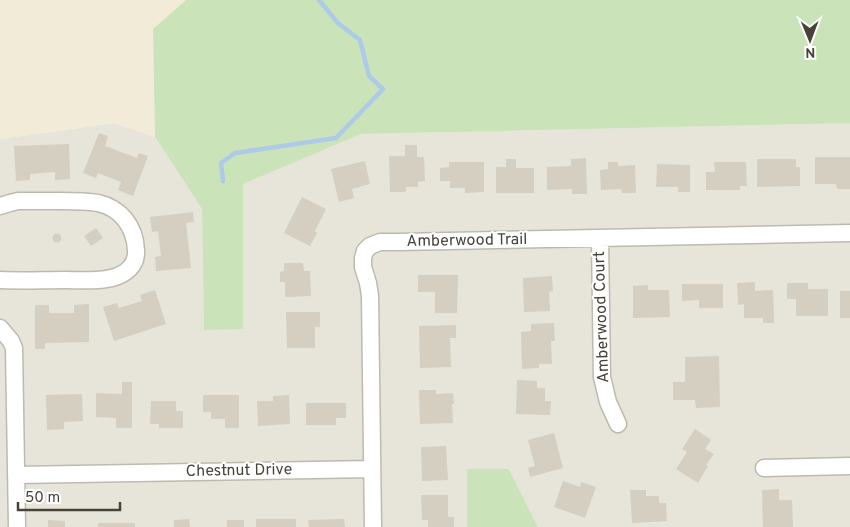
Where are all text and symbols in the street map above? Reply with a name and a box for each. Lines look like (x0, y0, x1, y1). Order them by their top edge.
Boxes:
north arrow (785, 15, 835, 65)
text: N (805, 43, 815, 60)
street label: Amberwood Trail (406, 230, 528, 252)
street label: Amberwood Court (590, 251, 614, 383)
street label: Chestnut Drive (186, 460, 292, 482)
scale bar (18, 480, 120, 512)
text: 50 m (25, 489, 60, 508)

